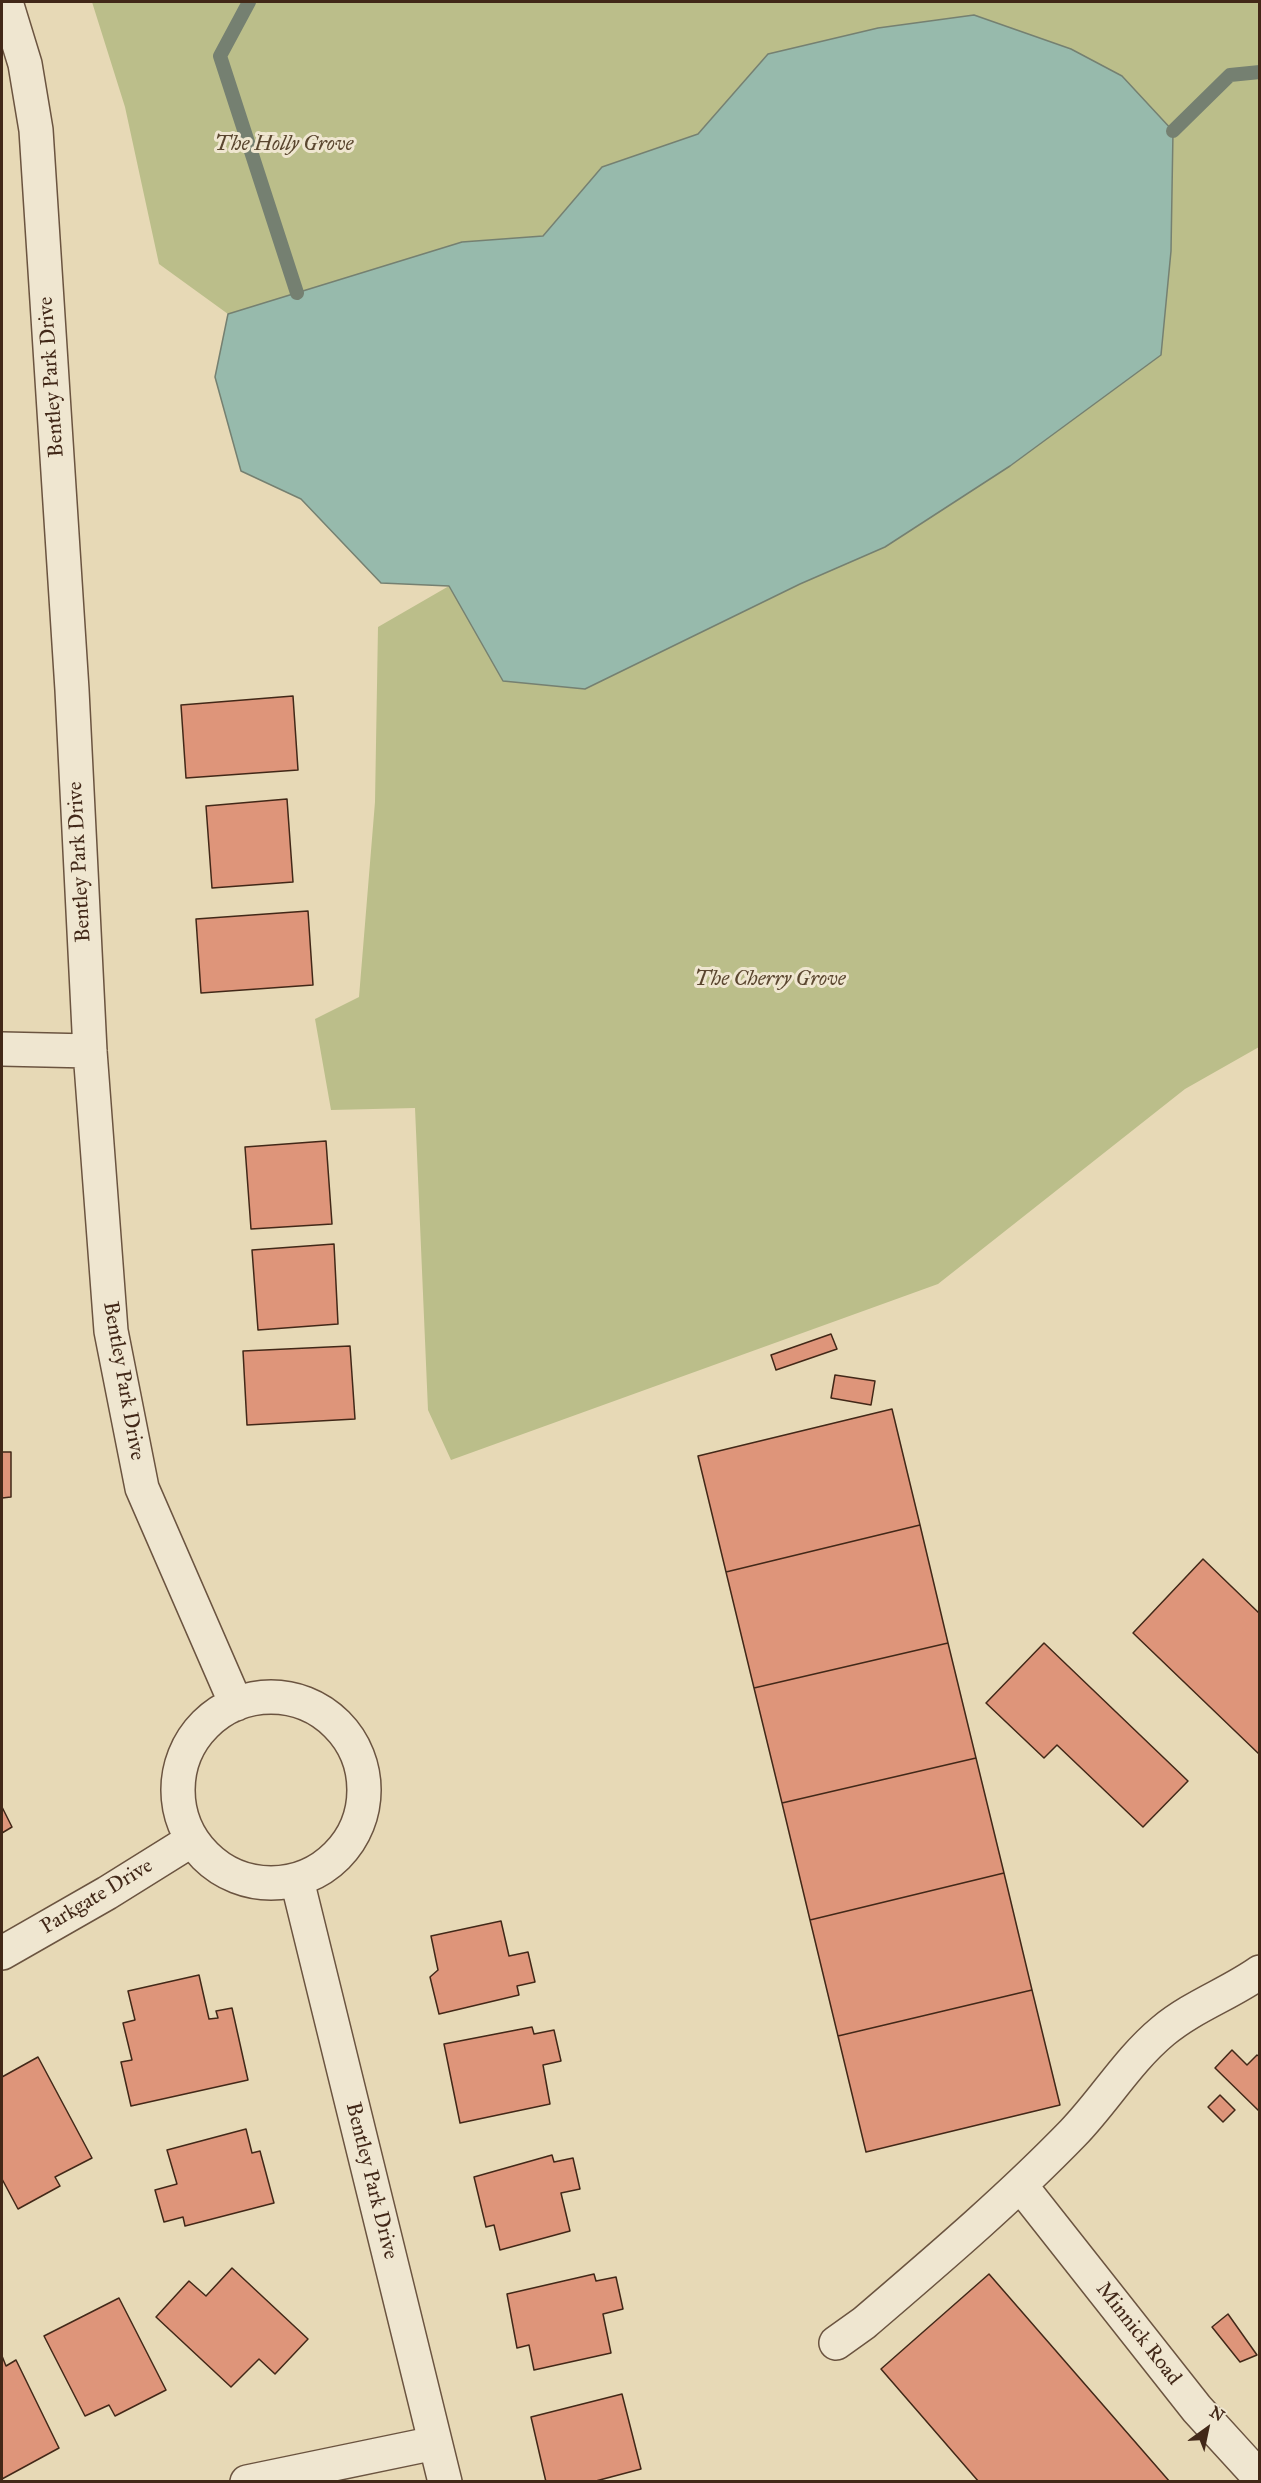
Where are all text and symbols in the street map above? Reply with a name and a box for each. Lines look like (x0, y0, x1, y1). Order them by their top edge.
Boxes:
park label: The Holly Grove (215, 132, 353, 158)
street label: Bentley Park Drive (34, 296, 70, 458)
street label: Bentley Park Drive (63, 781, 97, 943)
park label: The Cherry Grove (694, 967, 846, 993)
street label: Bentley Park Drive (97, 1300, 149, 1462)
street label: Parkgate Drive (37, 1854, 157, 1940)
street label: Bentley Park Drive (339, 2100, 403, 2262)
street label: Minnick Road (1090, 2277, 1186, 2391)
north arrow (1177, 2399, 1237, 2459)
text: N (1206, 2402, 1228, 2425)

